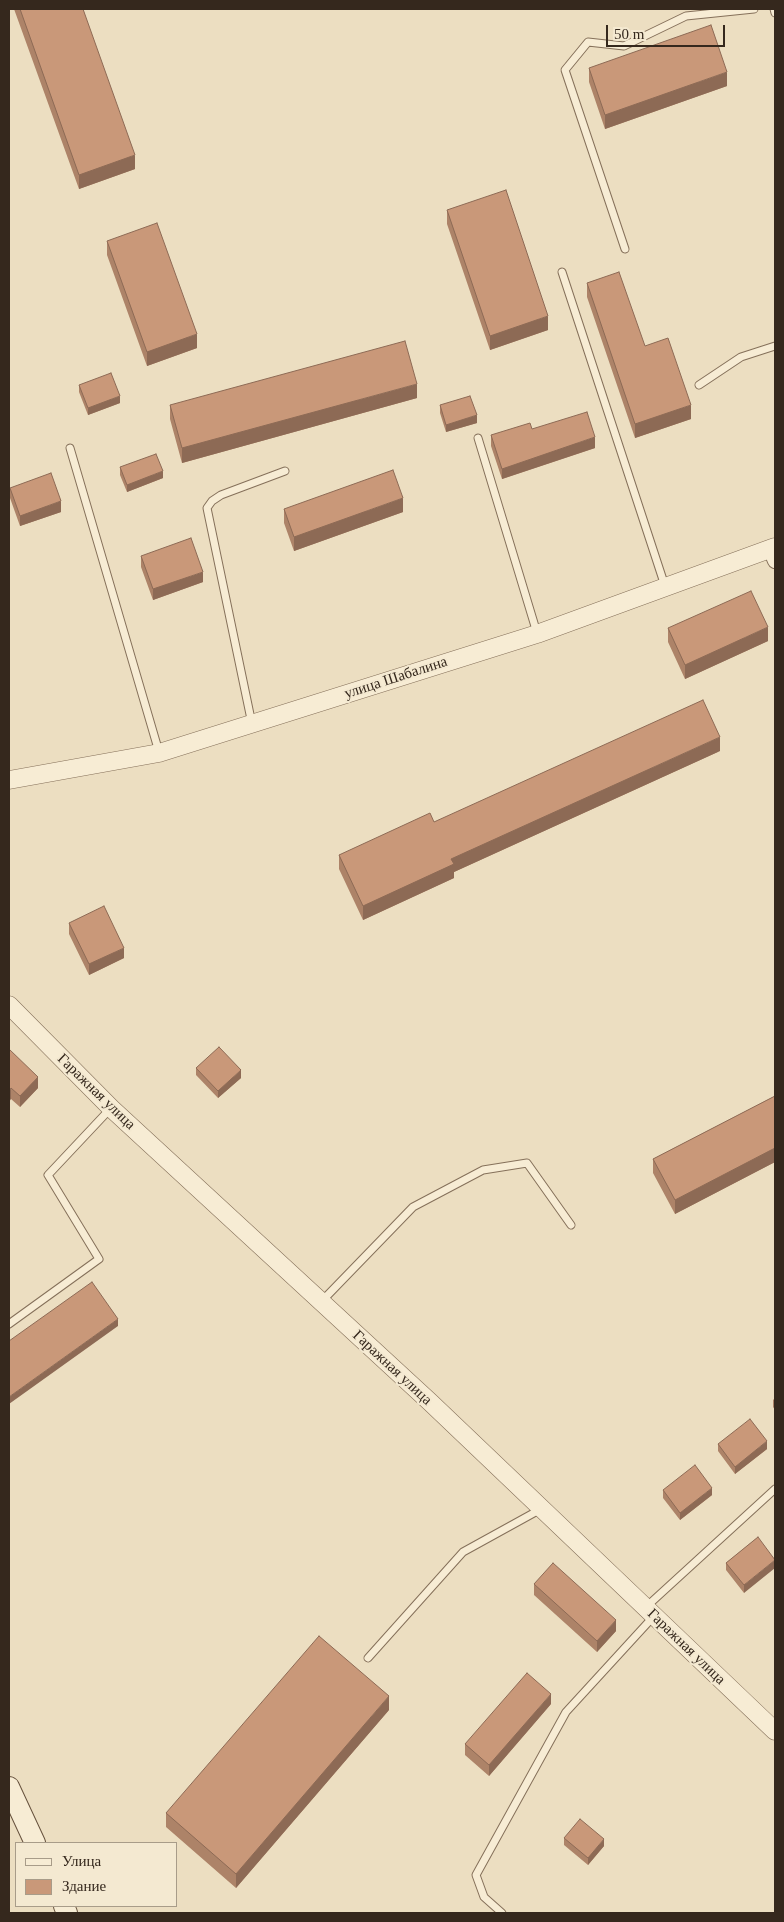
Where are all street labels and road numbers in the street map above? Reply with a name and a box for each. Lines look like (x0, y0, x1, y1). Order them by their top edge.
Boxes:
street label: улица Шабалина (342, 653, 450, 703)
street label: Гаражная улица (53, 1050, 139, 1134)
street label: Гаражная улица (349, 1327, 435, 1409)
street label: Гаражная улица (643, 1605, 729, 1689)

